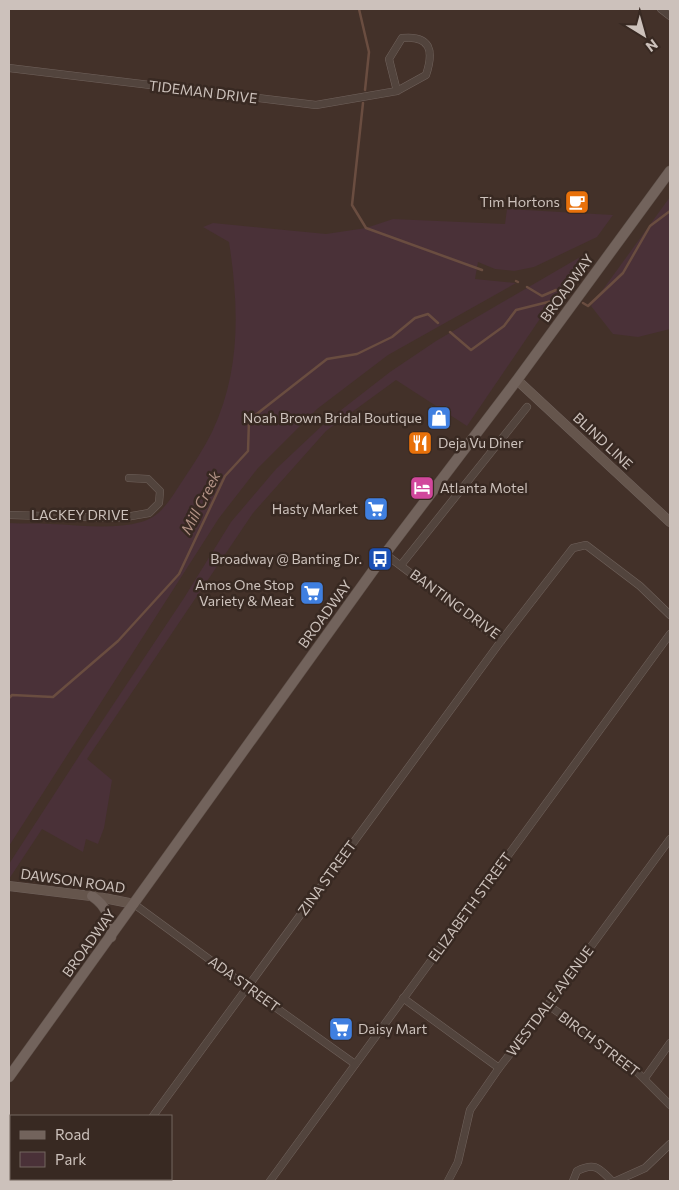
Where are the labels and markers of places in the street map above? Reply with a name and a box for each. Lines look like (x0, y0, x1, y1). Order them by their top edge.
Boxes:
cafe icon: Tim Hortons (564, 189, 590, 215)
place label: Tim Hortons (480, 193, 560, 210)
shop icon: Noah Brown Bridal Boutique (426, 405, 452, 431)
place label: Noah Brown Bridal Boutique (243, 409, 422, 426)
restaurant icon: Deja Vu Diner (407, 430, 433, 456)
place label: Deja Vu Diner (438, 434, 524, 451)
hotel icon: Atlanta Motel (409, 475, 435, 501)
place label: Atlanta Motel (440, 479, 528, 496)
supermarket icon: Hasty Market (363, 496, 389, 522)
place label: Hasty Market (272, 500, 358, 517)
bus stop icon: Broadway @ Banting Dr. (367, 546, 393, 572)
place label: Broadway @ Banting Dr. (210, 550, 362, 567)
place label: Amos One Stop Variety & Meat (195, 576, 294, 609)
supermarket icon: Amos One Stop Variety & Meat (299, 580, 325, 606)
supermarket icon: Daisy Mart (328, 1016, 354, 1042)
place label: Daisy Mart (358, 1020, 428, 1037)

